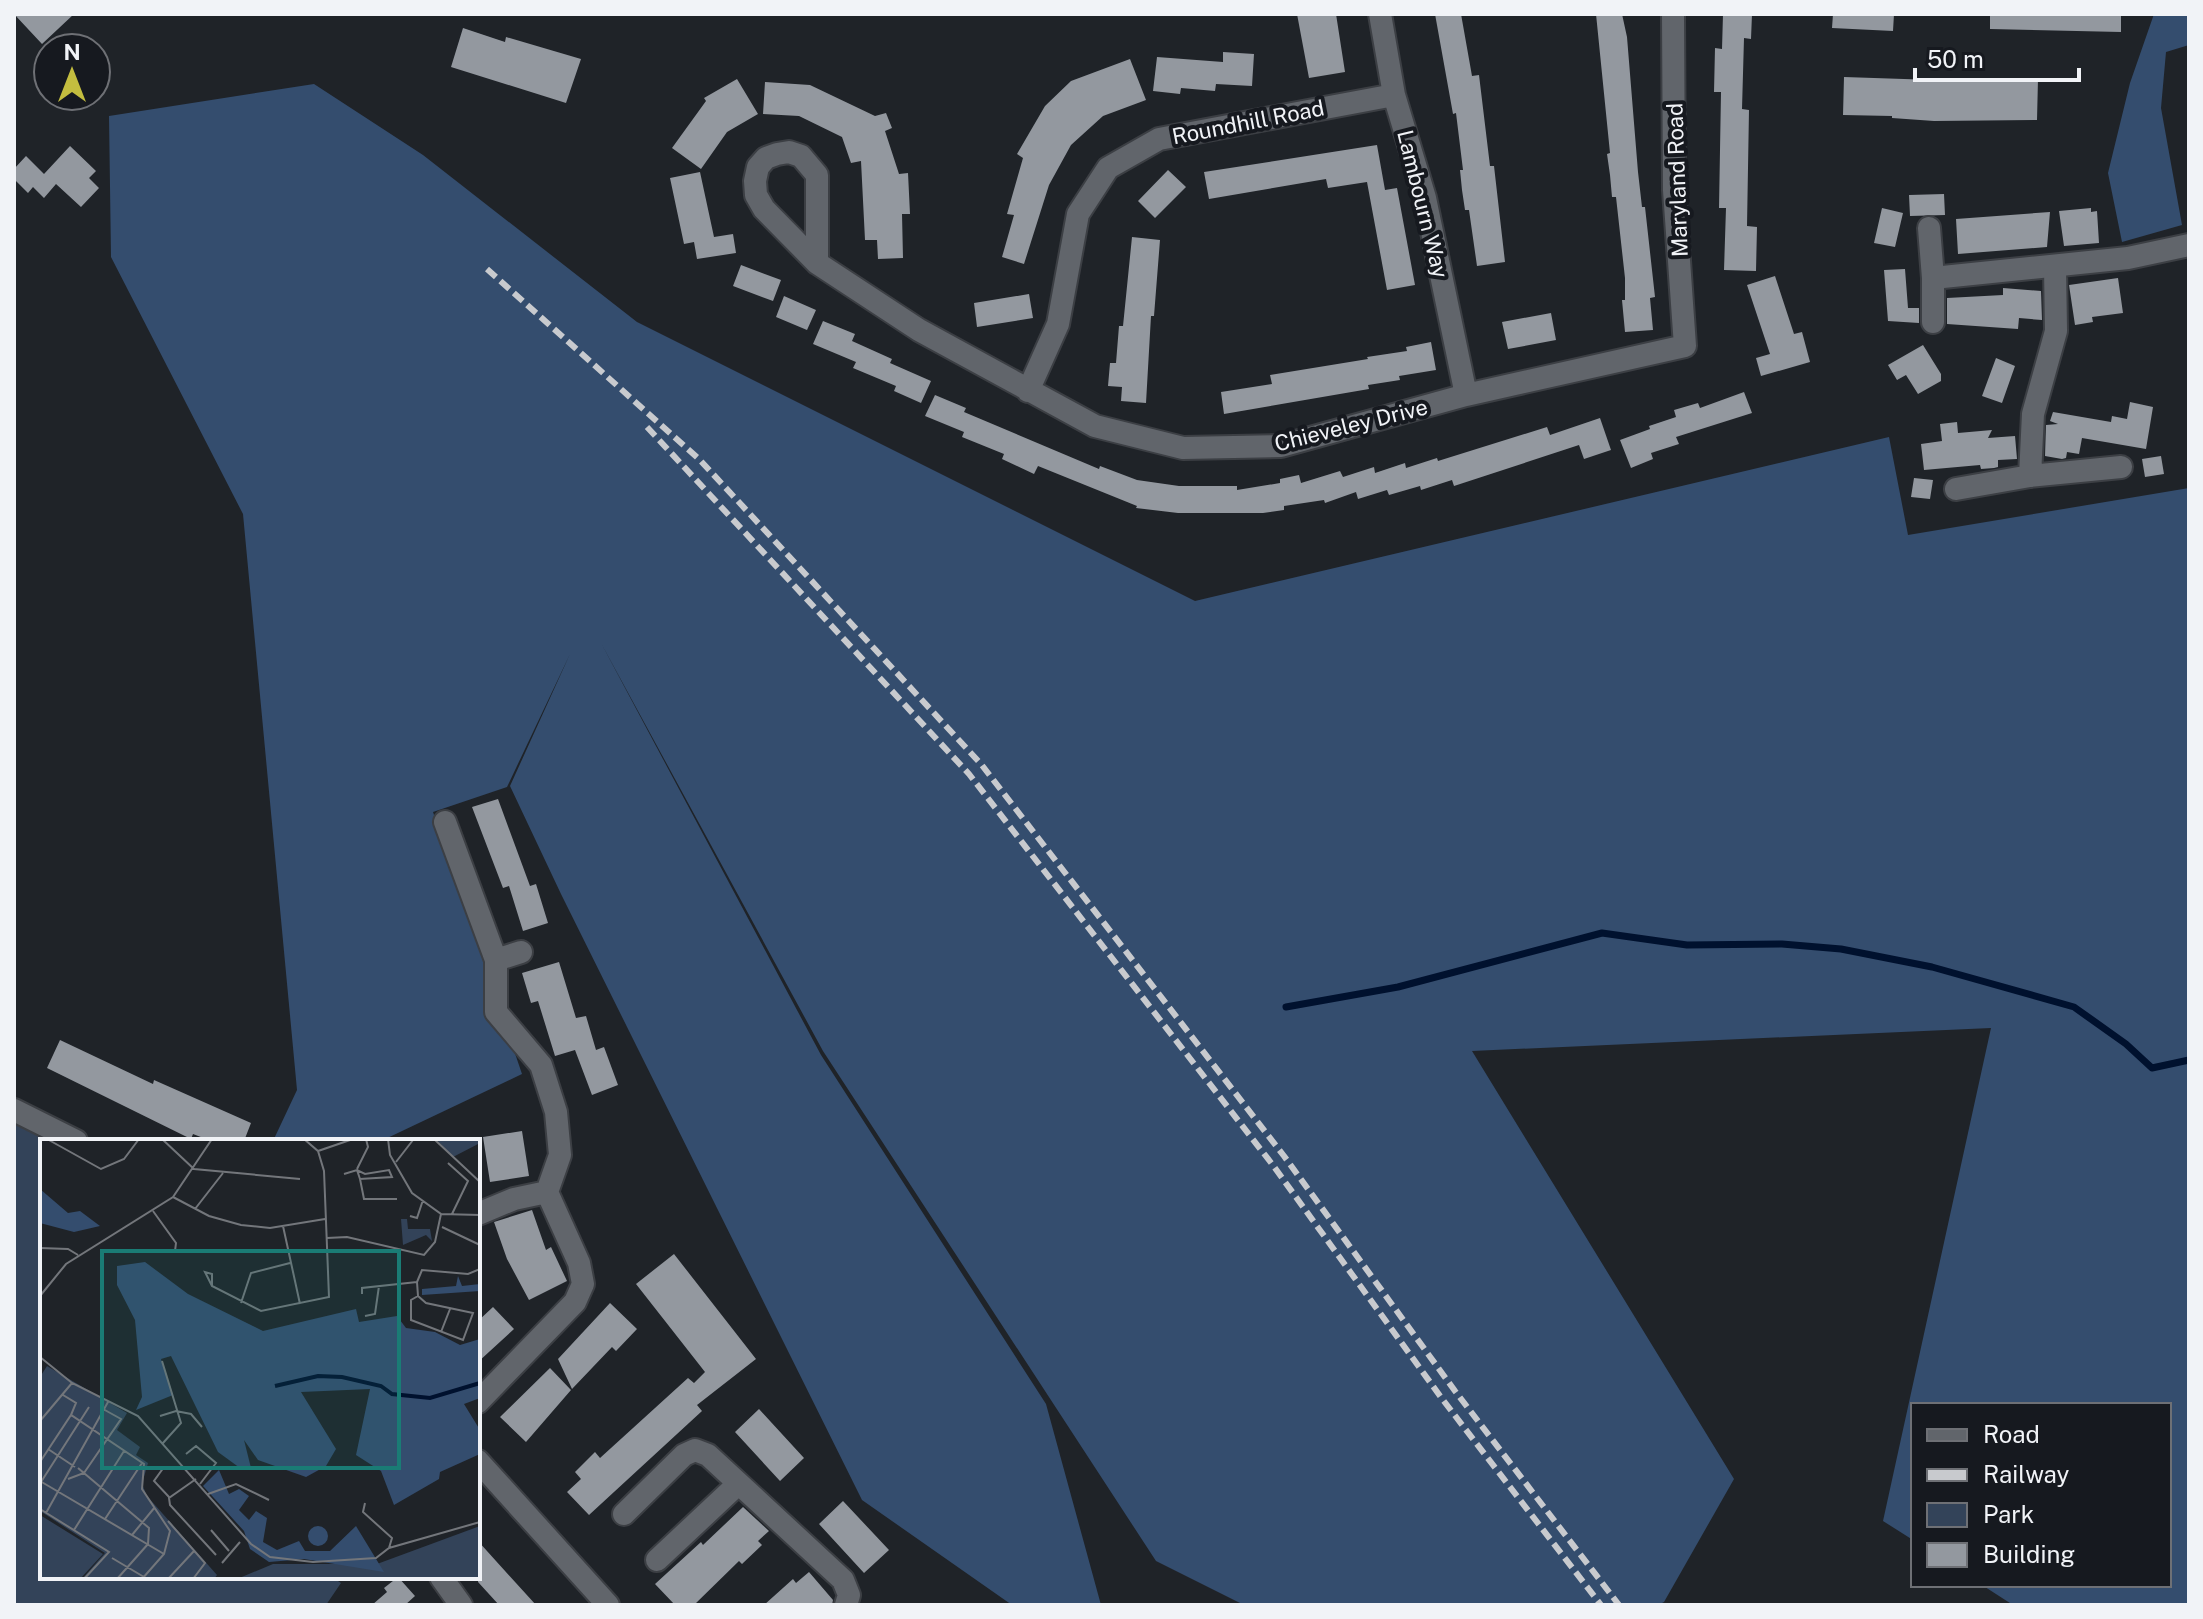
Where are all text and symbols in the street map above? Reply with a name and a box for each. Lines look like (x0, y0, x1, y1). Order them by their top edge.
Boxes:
north arrow (32, 32, 112, 112)
scale bar (1915, 32, 2079, 82)
text: N (63, 39, 81, 65)
text: 50 m (1927, 45, 1984, 73)
street label: Roundhill Road (1170, 94, 1326, 150)
street label: Maryland Road (1661, 102, 1693, 258)
street label: Lambourn Way (1392, 127, 1454, 281)
street label: Chieveley Drive (1272, 393, 1430, 457)
inset map (40, 1139, 480, 1579)
legend (1911, 1403, 2171, 1587)
text: Road (1983, 1420, 2040, 1448)
text: Railway (1983, 1460, 2069, 1488)
text: Park (1983, 1500, 2034, 1528)
text: Building (1983, 1540, 2075, 1568)

